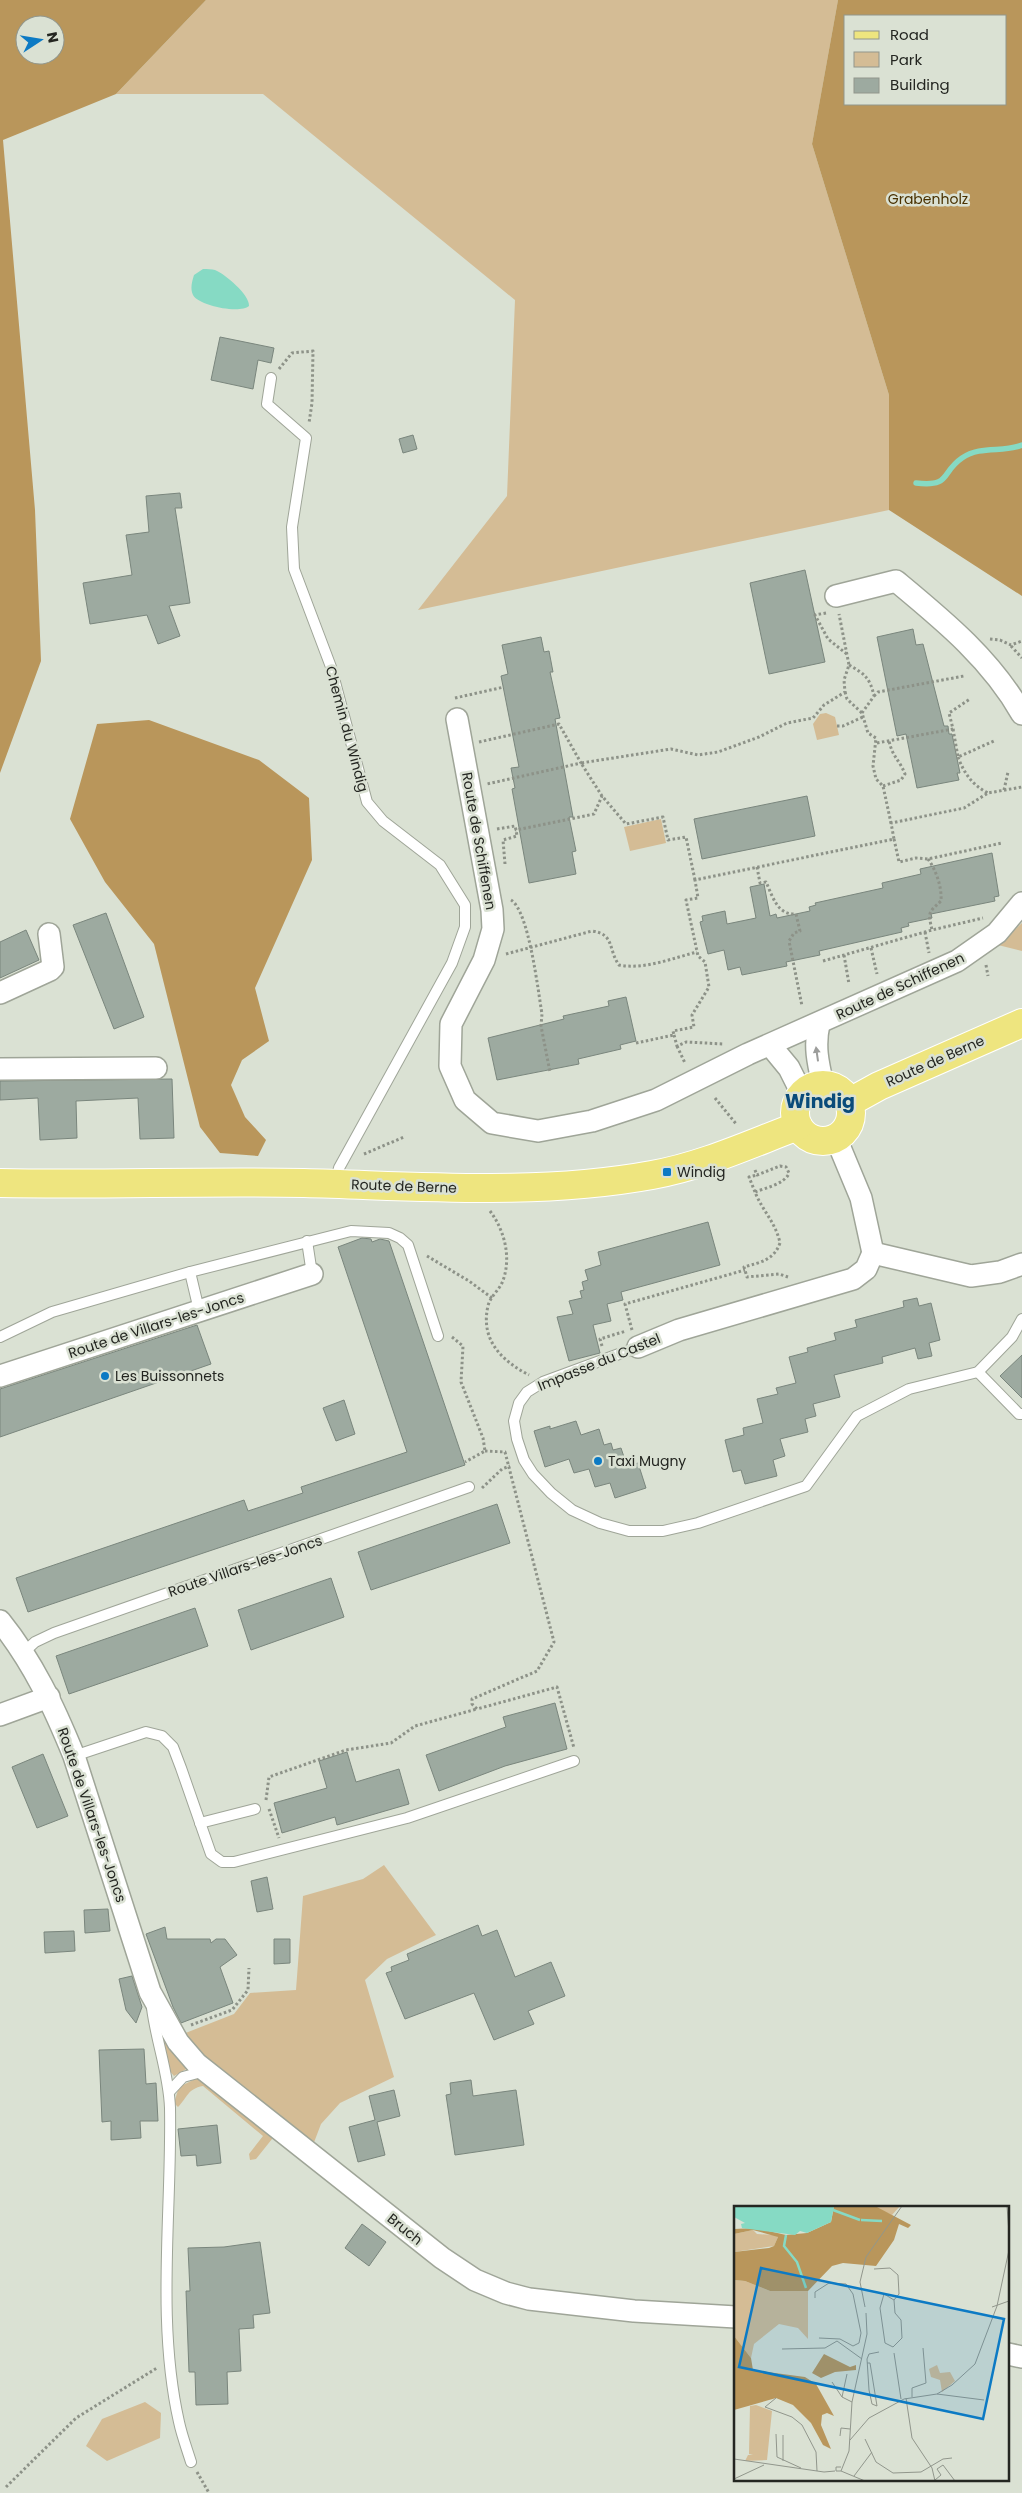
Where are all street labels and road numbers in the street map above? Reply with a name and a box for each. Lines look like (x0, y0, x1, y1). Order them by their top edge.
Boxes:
street label: Chemin du Windig (321, 664, 373, 794)
street label: Route de Schiffenen (457, 771, 501, 911)
street label: Route de Schiffenen (833, 947, 967, 1025)
street label: Route de Berne (883, 1030, 988, 1092)
street label: Route de Berne (351, 1174, 458, 1198)
street label: Route de Villars-les-Joncs (66, 1287, 246, 1363)
street label: Impasse du Castel (535, 1328, 663, 1396)
street label: Route Villars-les-Joncs (165, 1530, 325, 1602)
street label: Route de Villars-les-Joncs (53, 1725, 131, 1905)
street label: Bruch (383, 2209, 427, 2249)

